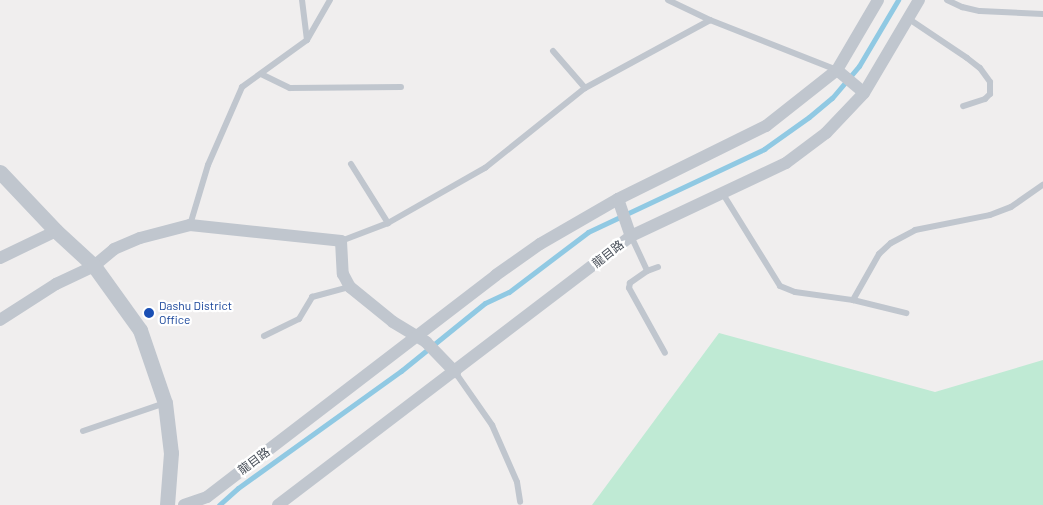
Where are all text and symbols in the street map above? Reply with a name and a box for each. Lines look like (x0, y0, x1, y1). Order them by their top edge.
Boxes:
street label: 龍目路 (589, 237, 627, 271)
place label: Dashu District Office (159, 299, 232, 327)
marker: Dashu District Office (143, 307, 155, 319)
street label: 龍目路 (235, 444, 273, 478)

